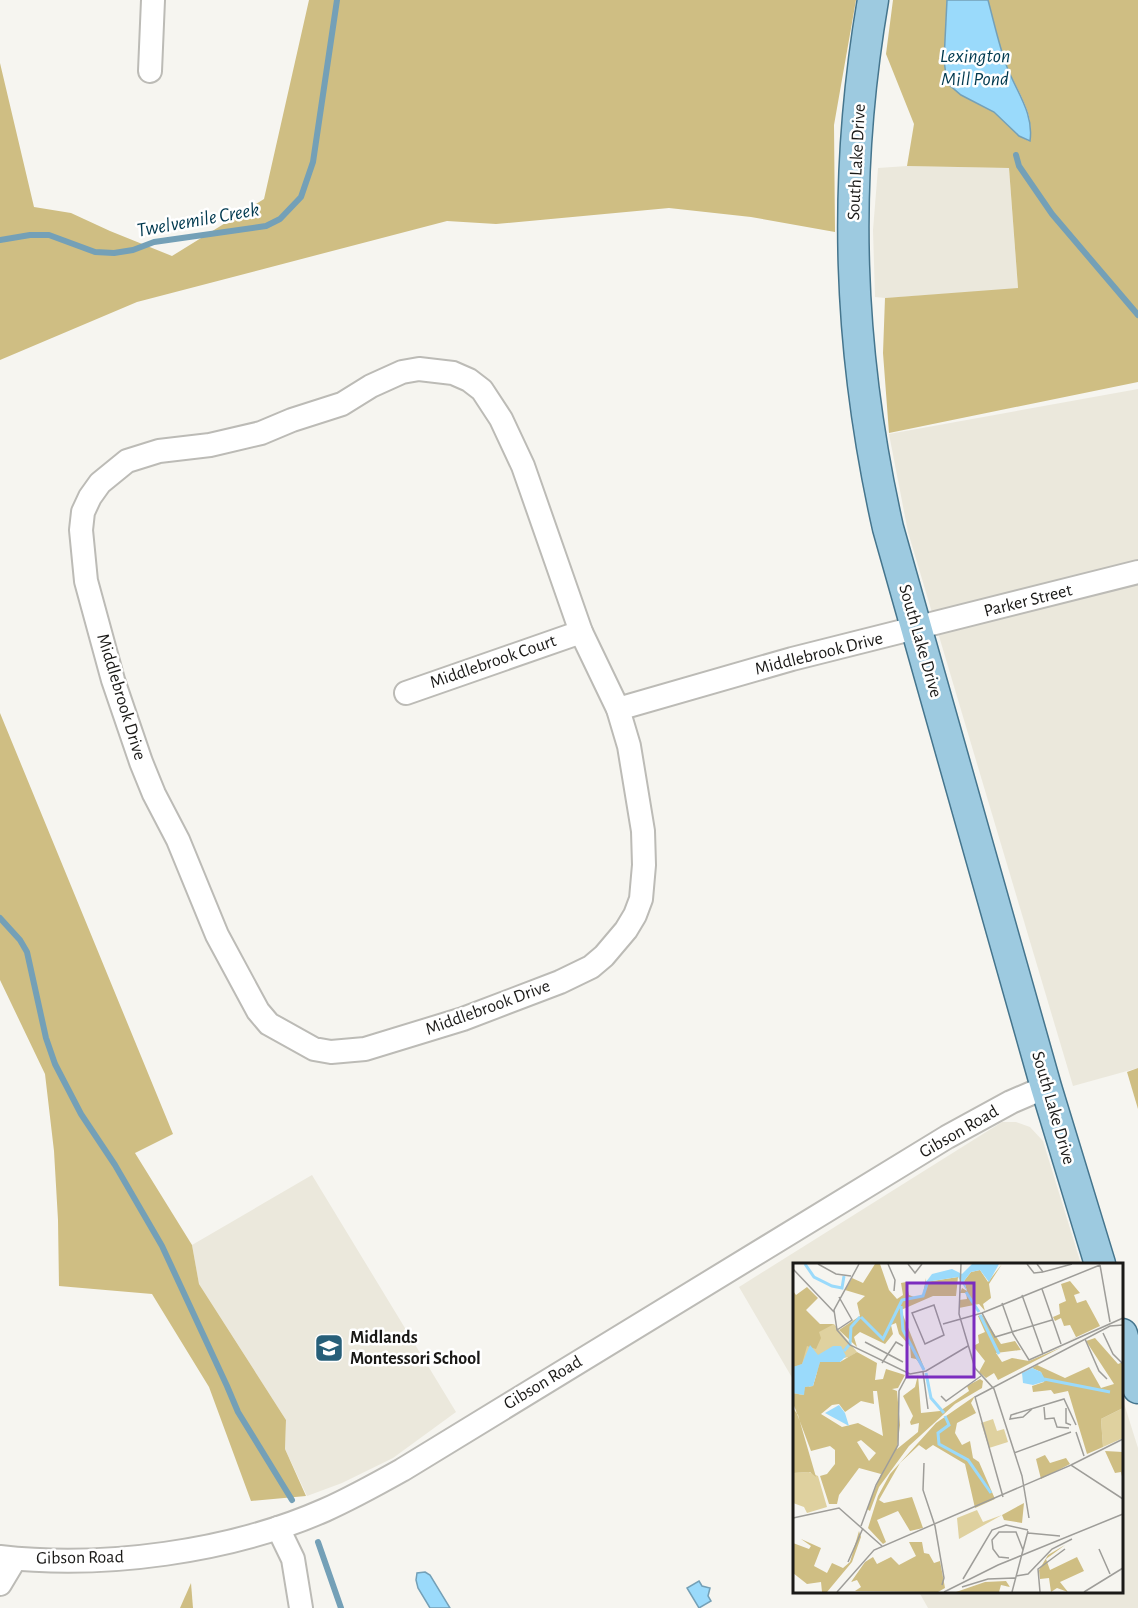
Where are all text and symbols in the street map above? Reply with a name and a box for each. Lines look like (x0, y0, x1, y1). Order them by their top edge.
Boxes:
water label: Lexington Mill Pond (940, 46, 1010, 89)
street label: South Lake Drive (845, 103, 869, 221)
water label: Twelvemile Creek (135, 199, 261, 241)
street label: Parker Street (982, 581, 1074, 621)
street label: South Lake Drive (895, 582, 945, 700)
street label: Middlebrook Drive (753, 629, 885, 679)
street label: Middlebrook Drive (93, 632, 149, 762)
street label: Middlebrook Court (428, 632, 559, 692)
street label: Middlebrook Drive (423, 977, 553, 1039)
street label: South Lake Drive (1028, 1049, 1078, 1167)
street label: Gibson Road (916, 1102, 1002, 1162)
inset map (793, 1263, 1123, 1593)
place label: Midlands Montessori School (350, 1329, 481, 1368)
school or university icon: Midlands Montessori School (313, 1332, 345, 1364)
street label: Gibson Road (501, 1353, 585, 1413)
street label: Gibson Road (36, 1548, 124, 1568)

